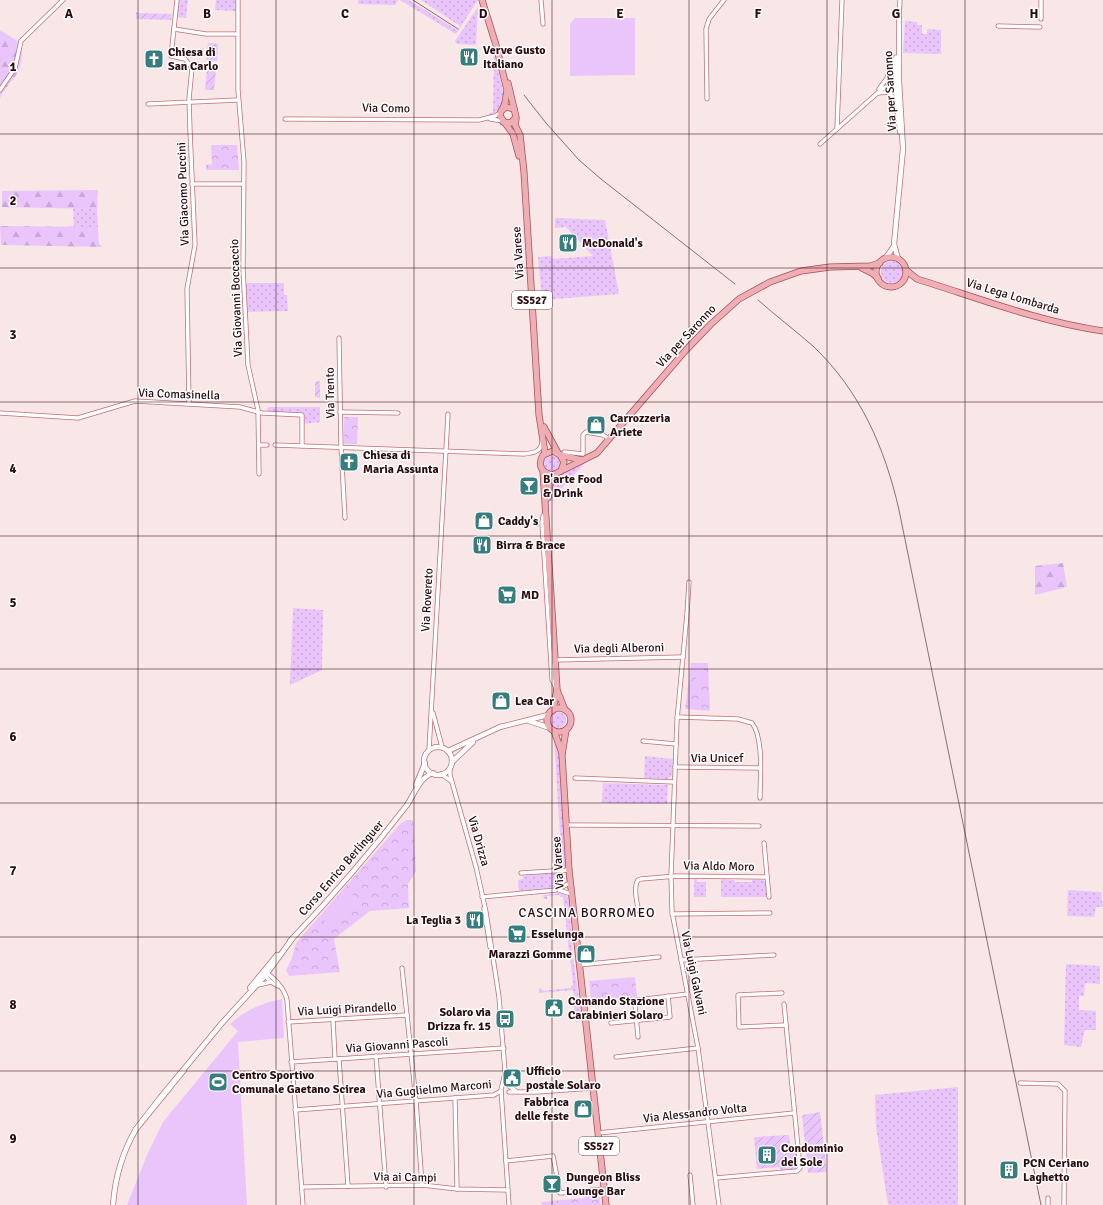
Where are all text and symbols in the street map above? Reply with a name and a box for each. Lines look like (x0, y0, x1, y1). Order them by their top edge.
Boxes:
text: A (65, 6, 74, 22)
text: B (203, 6, 211, 22)
text: C (341, 6, 349, 22)
text: D (479, 6, 488, 22)
text: E (616, 6, 624, 22)
text: F (755, 6, 762, 22)
text: G (892, 6, 900, 22)
text: H (1030, 6, 1038, 22)
place label: Verve Gusto Italiano (483, 43, 546, 72)
place label: Chiesa di San Carlo (168, 45, 218, 74)
restaurant icon: Verve Gusto Italiano (458, 46, 480, 68)
church icon: Chiesa di San Carlo (143, 48, 165, 70)
street label: Via per Saronno (881, 50, 900, 132)
text: 1 (9, 59, 17, 75)
street label: Via Como (362, 101, 410, 116)
street label: Via Giacomo Puccini (174, 142, 193, 246)
text: 2 (9, 193, 17, 209)
street label: Via Varese (509, 226, 528, 280)
restaurant icon: McDonald's (557, 232, 579, 254)
place label: McDonald's (582, 236, 644, 251)
street label: Via Giovanni Boccaccio (227, 239, 246, 357)
street label: Via Lega Lombarda (964, 275, 1061, 318)
road number: SS527 (512, 291, 552, 309)
street label: Via per Saronno (653, 302, 719, 371)
text: 3 (9, 327, 17, 343)
street label: Via Trento (323, 367, 338, 419)
street label: Via Comasinella (138, 386, 220, 403)
place label: Carrozzeria Ariete (610, 411, 670, 440)
shop icon: Carrozzeria Ariete (585, 414, 607, 436)
place label: Chiesa di Maria Assunta (363, 448, 439, 477)
church icon: Chiesa di Maria Assunta (338, 451, 360, 473)
text: 4 (9, 461, 17, 477)
place label: B'arte Food & Drink (543, 472, 603, 501)
bar icon: B'arte Food & Drink (518, 475, 540, 497)
shop icon: Caddy's (473, 510, 495, 532)
place label: Caddy's (498, 514, 539, 529)
restaurant icon: Birra & Brace (471, 534, 493, 556)
place label: Birra & Brace (496, 538, 565, 553)
street label: Via Rovereto (418, 568, 437, 632)
supermarket icon: MD (496, 584, 518, 606)
place label: MD (521, 588, 539, 603)
text: 5 (9, 595, 17, 611)
street label: Via degli Alberoni (574, 640, 664, 657)
shop icon: Lea Car (490, 690, 512, 712)
place label: Lea Car (515, 694, 554, 709)
text: 6 (9, 729, 17, 745)
street label: Via Unicef (691, 751, 744, 766)
street label: Via Drizza (464, 814, 493, 868)
street label: Corso Enrico Berlinguer (296, 817, 387, 919)
street label: Via Varese (549, 836, 568, 890)
street label: Via Aldo Moro (683, 858, 755, 875)
text: 7 (9, 863, 17, 879)
district label: CASCINA BORROMEO (519, 905, 655, 921)
restaurant icon: La Teglia 3 (464, 909, 486, 931)
place label: La Teglia 3 (406, 913, 461, 928)
supermarket icon: Esselunga (506, 923, 528, 945)
place label: Esselunga (531, 927, 584, 942)
street label: Via Luigi Galvani (677, 930, 710, 1016)
shop icon: Marazzi Gomme (575, 943, 597, 965)
place label: Marazzi Gomme (489, 947, 572, 962)
place label: Comando Stazione Carabinieri Solaro (568, 994, 664, 1023)
text: 8 (9, 997, 17, 1013)
public building icon: Comando Stazione Carabinieri Solaro (543, 997, 565, 1019)
street label: Via Luigi Pirandello (297, 999, 397, 1020)
place label: Solaro via Drizza fr. 15 (427, 1005, 491, 1034)
bus stop icon: Solaro via Drizza fr. 15 (494, 1008, 516, 1030)
street label: Via Giovanni Pascoli (345, 1034, 449, 1057)
place label: Ufficio postale Solaro (526, 1064, 601, 1093)
public building icon: Ufficio postale Solaro (501, 1067, 523, 1089)
place label: Centro Sportivo Comunale Gaetano Scirea (232, 1068, 366, 1097)
sports icon: Centro Sportivo Comunale Gaetano Scirea (207, 1071, 229, 1093)
street label: Via Guglielmo Marconi (376, 1077, 492, 1102)
place label: Fabbrica delle feste (515, 1095, 569, 1124)
shop icon: Fabbrica delle feste (572, 1098, 594, 1120)
street label: Via Alessandro Volta (642, 1101, 748, 1126)
text: 9 (9, 1131, 17, 1147)
road number: SS527 (579, 1137, 619, 1155)
place label: Condominio del Sole (781, 1141, 843, 1170)
building icon: Condominio del Sole (756, 1144, 778, 1166)
place label: PCN Ceriano Laghetto (1023, 1156, 1089, 1185)
building icon: PCN Ceriano Laghetto (998, 1159, 1020, 1181)
street label: Via ai Campi (373, 1169, 437, 1186)
place label: Dungeon Bliss Lounge Bar (566, 1170, 641, 1199)
bar icon: Dungeon Bliss Lounge Bar (541, 1173, 563, 1195)

